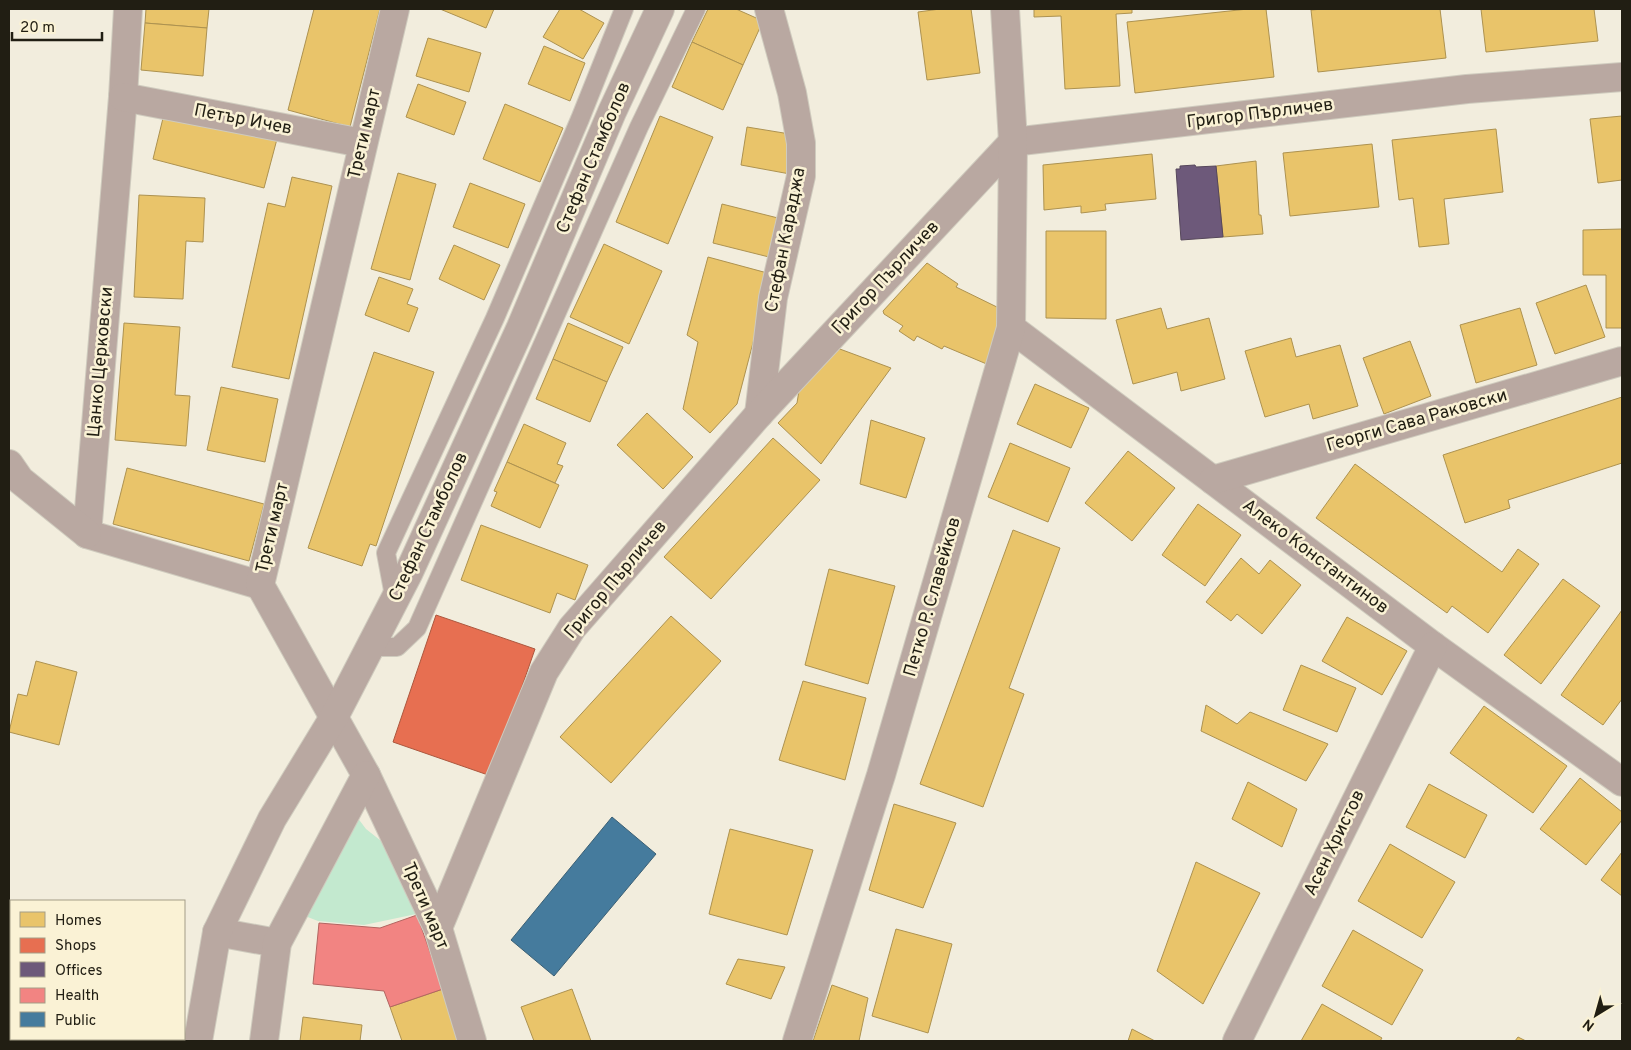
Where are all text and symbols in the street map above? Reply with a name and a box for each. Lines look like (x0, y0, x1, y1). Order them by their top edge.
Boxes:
scale bar (12, 10, 102, 42)
text: 20 m (20, 19, 55, 38)
street label: Стефан Стамболов (552, 79, 636, 237)
street label: Трети март (343, 86, 387, 182)
street label: Григор Пърличев (1185, 94, 1335, 134)
street label: Петър Ичев (192, 99, 294, 141)
street label: Стефан Караджа (761, 166, 811, 314)
street label: Григор Пърличев (827, 216, 945, 340)
street label: Цанко Церковски (83, 286, 119, 438)
street label: Георги Сава Раковски (1324, 384, 1510, 458)
street label: Стефан Стамболов (384, 449, 474, 605)
street label: Трети март (251, 480, 295, 576)
street label: Алеко Константинов (1237, 494, 1393, 620)
street label: Петко Р. Славейков (899, 514, 967, 680)
street label: Григор Пърличев (560, 516, 672, 644)
street label: Асен Христов (1299, 786, 1371, 900)
street label: Трети март (396, 859, 454, 953)
legend (10, 900, 185, 1040)
text: Homes (55, 912, 102, 931)
text: Shops (55, 937, 96, 956)
text: Offices (55, 962, 102, 981)
text: Health (55, 987, 99, 1006)
north arrow (1571, 990, 1621, 1040)
text: Public (55, 1012, 96, 1031)
text: N (1580, 1014, 1598, 1034)

